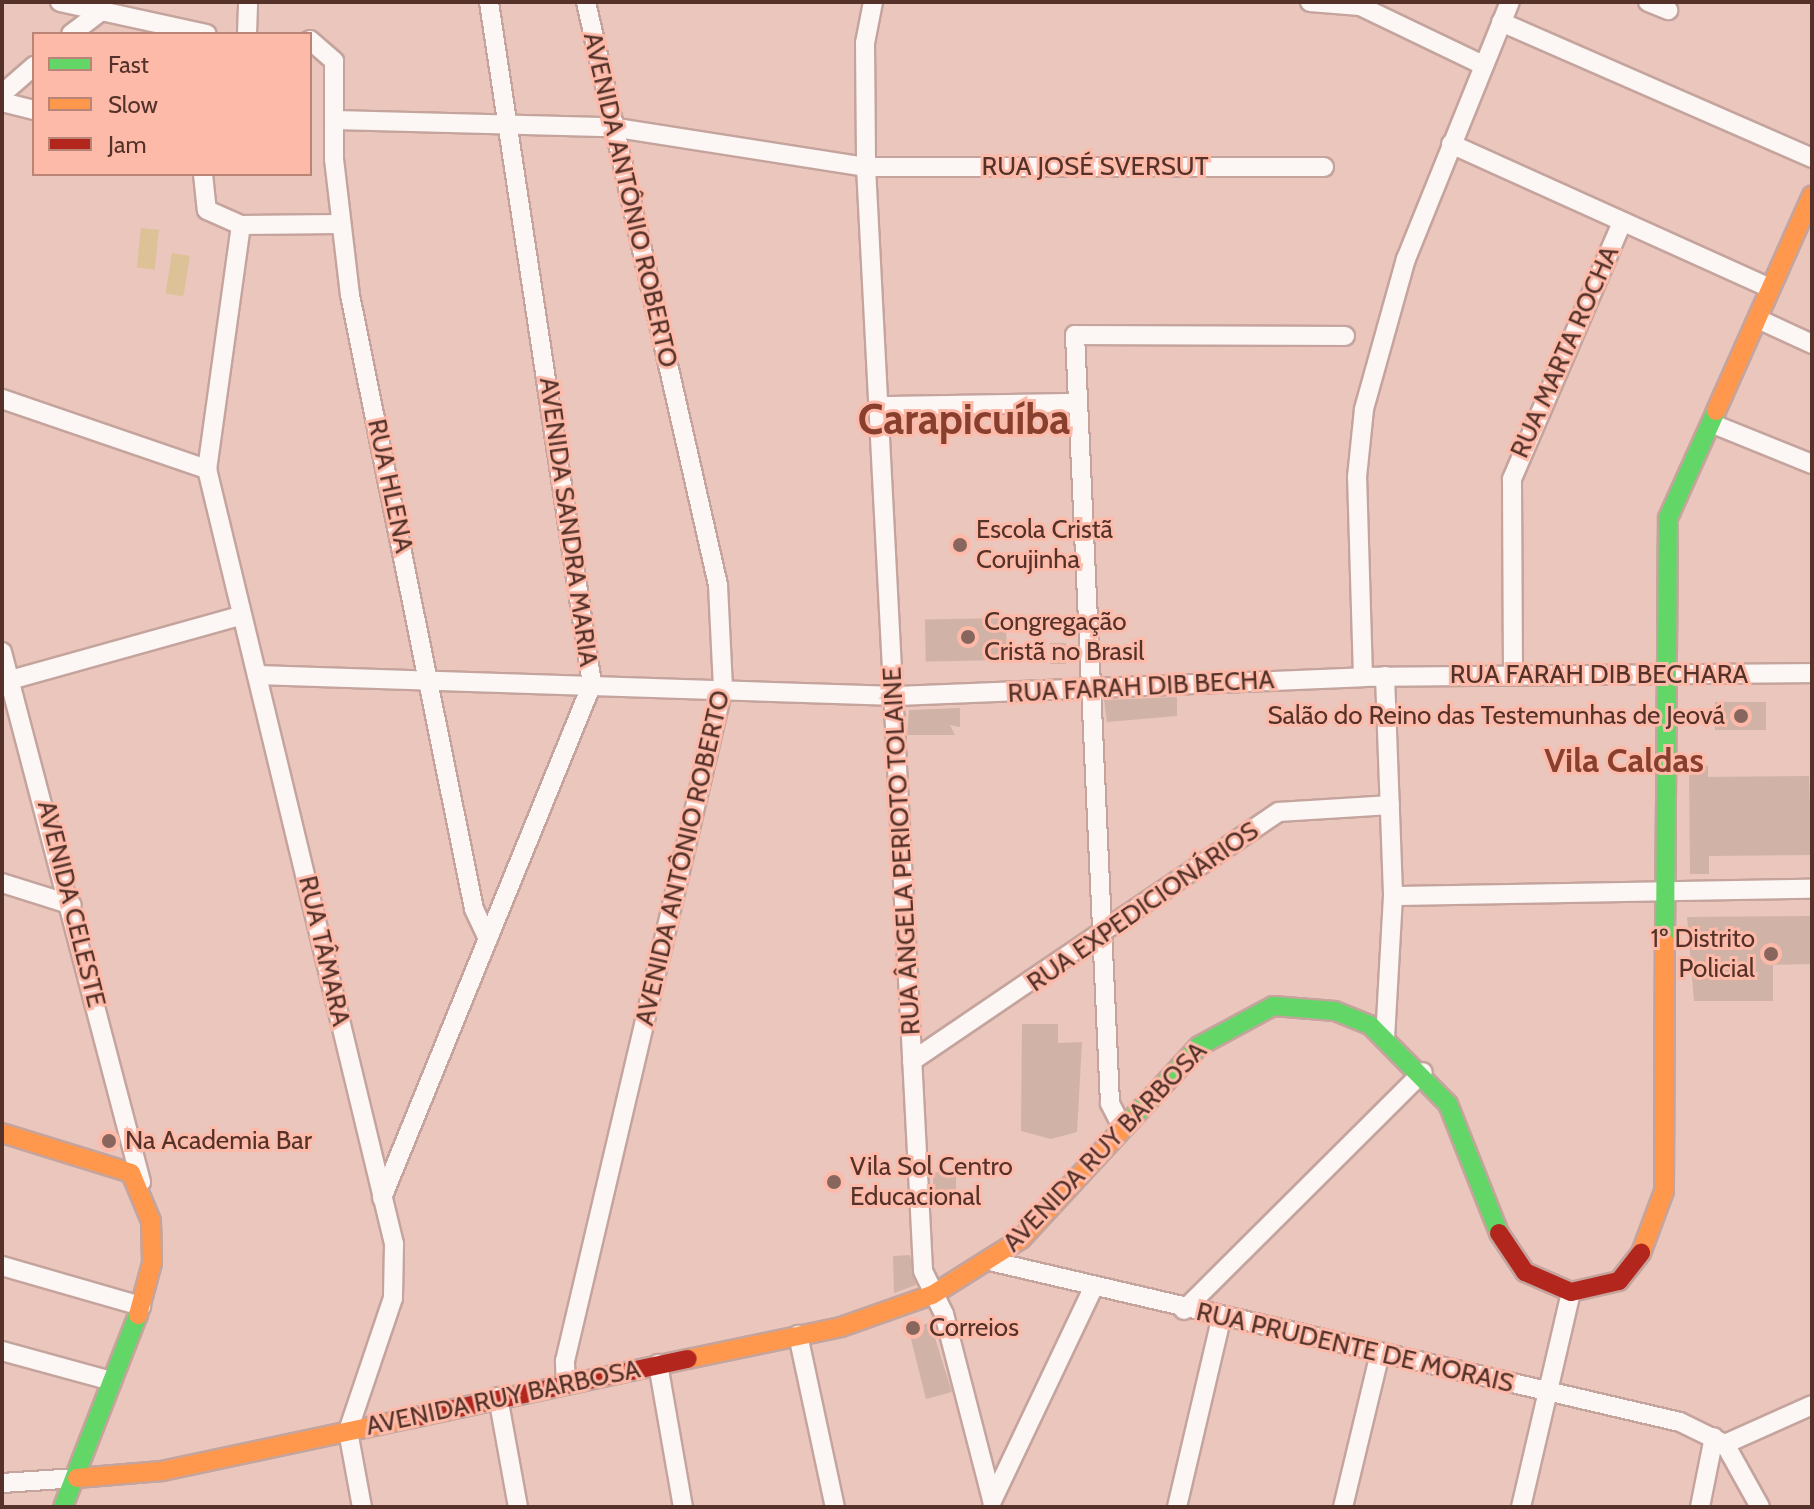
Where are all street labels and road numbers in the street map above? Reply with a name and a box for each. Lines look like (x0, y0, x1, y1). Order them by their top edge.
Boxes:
street label: AVENIDA ANTÔNIO ROBERTO (576, 29, 684, 371)
street label: RUA JOSÉ SVERSUT (981, 151, 1209, 183)
street label: RUA MARTA ROCHA (1504, 241, 1626, 463)
street label: AVENIDA SANDRA MARIA (532, 375, 604, 669)
street label: RUA HLENA (361, 416, 419, 556)
street label: RUA FARAH DIB BECHARA (1450, 659, 1748, 691)
street label: RUA FARAH DIB BECHA (1007, 664, 1275, 710)
street label: RUA ÂNGELA PERIOTO TOLAINE (877, 666, 927, 1036)
street label: AVENIDA ANTÔNIO ROBERTO (629, 687, 737, 1029)
street label: AVENIDA CELESTE (30, 798, 112, 1010)
street label: RUA EXPEDICIONÁRIOS (1021, 815, 1265, 999)
street label: RUA TÂMARA (292, 873, 356, 1029)
street label: AVENIDA RUY BARBOSA (997, 1036, 1213, 1258)
street label: RUA PRUDENTE DE MORAIS (1193, 1296, 1517, 1400)
street label: AVENIDA RUY BARBOSA (363, 1354, 643, 1442)

